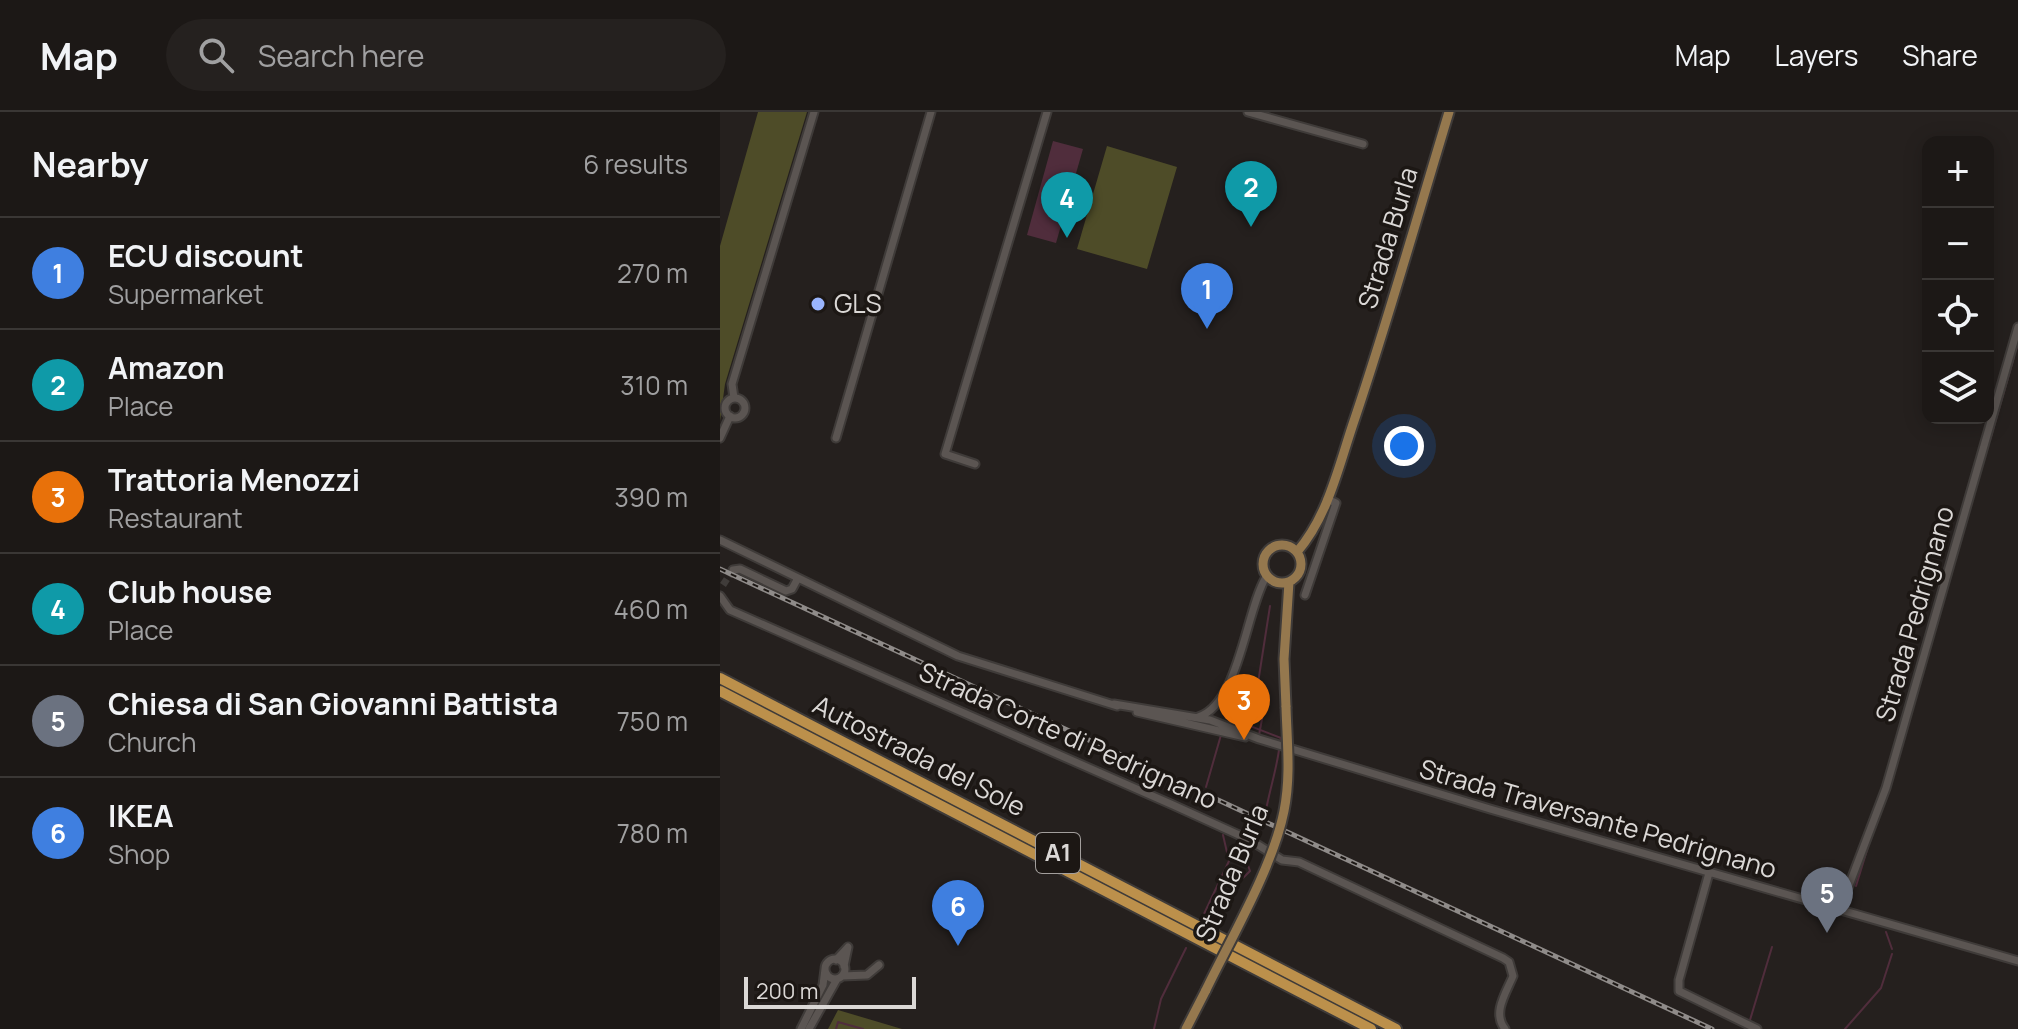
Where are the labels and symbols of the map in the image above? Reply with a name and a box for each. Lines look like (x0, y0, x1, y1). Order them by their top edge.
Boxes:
pin: 2 (1225, 161, 1277, 227)
street label: Strada Burla (1348, 163, 1426, 313)
pin: 4 (1041, 172, 1093, 238)
pin: 1 (1181, 263, 1233, 329)
place label: GLS (834, 285, 882, 321)
marker: GLS (809, 295, 827, 313)
your location (1384, 426, 1424, 466)
street label: Strada Pedrignano (1866, 502, 1962, 726)
street label: Strada Corte di Pedrignano (914, 653, 1223, 817)
pin: 3 (1218, 674, 1270, 740)
street label: Autostrada del Sole (807, 686, 1032, 824)
street label: Strada Traversante Pedrignano (1415, 750, 1781, 886)
street label: Strada Burla (1186, 798, 1276, 947)
road number: A1 (1036, 833, 1080, 873)
pin: 5 (1801, 867, 1853, 933)
pin: 6 (932, 880, 984, 946)
scale bar (744, 973, 916, 1009)

